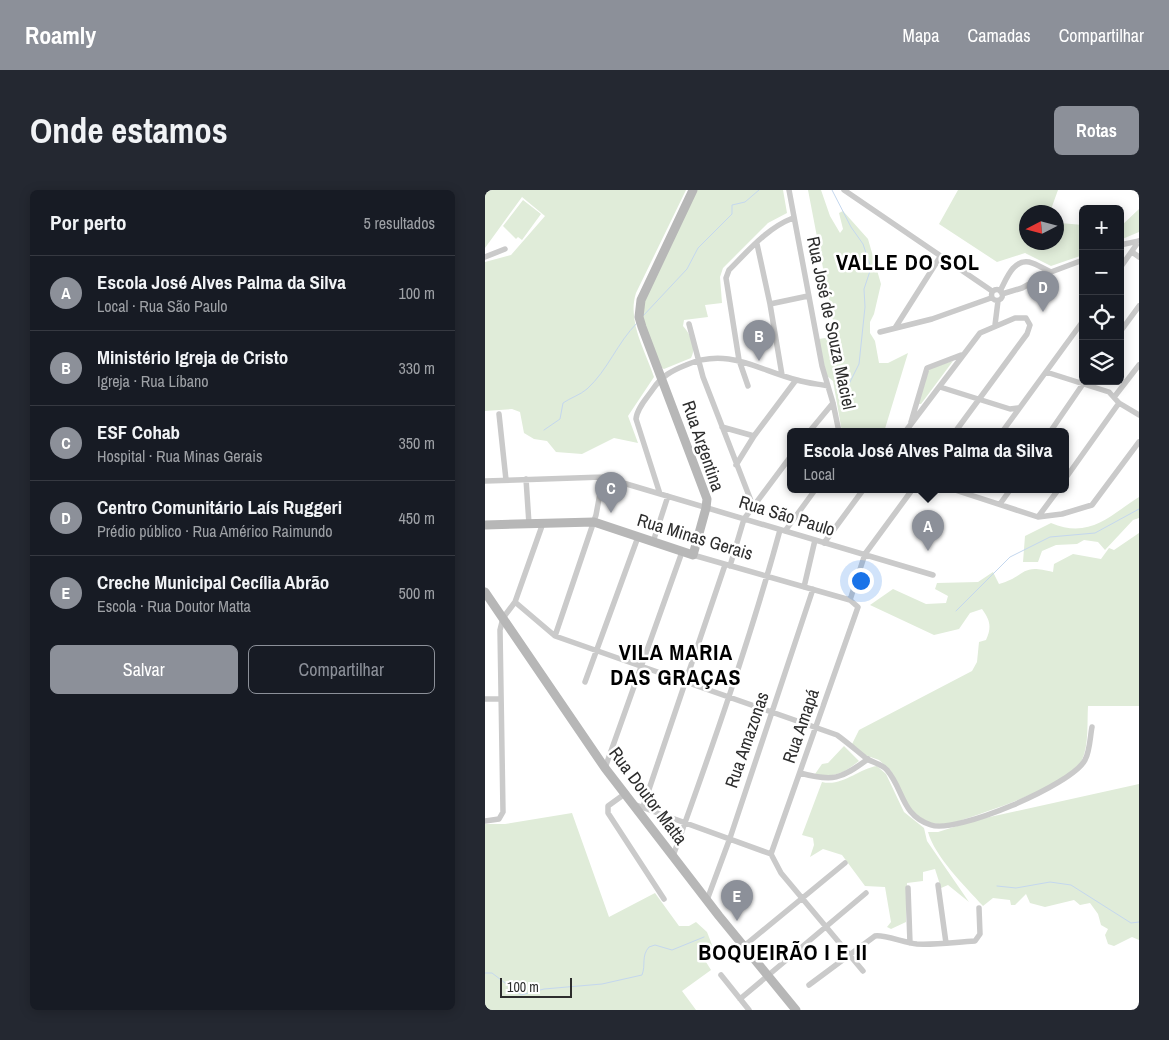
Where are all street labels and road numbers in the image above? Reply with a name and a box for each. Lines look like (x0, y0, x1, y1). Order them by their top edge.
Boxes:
street label: Rua José de Souza Maciel (801, 234, 862, 412)
street label: Rua Argentina (676, 397, 731, 495)
street label: Rua São Paulo (736, 489, 838, 542)
street label: Rua Minas Gerais (634, 507, 756, 566)
street label: Rua Amapá (776, 685, 825, 766)
street label: Rua Amazonas (718, 688, 775, 791)
street label: Rua Doutor Matta (603, 742, 693, 850)

